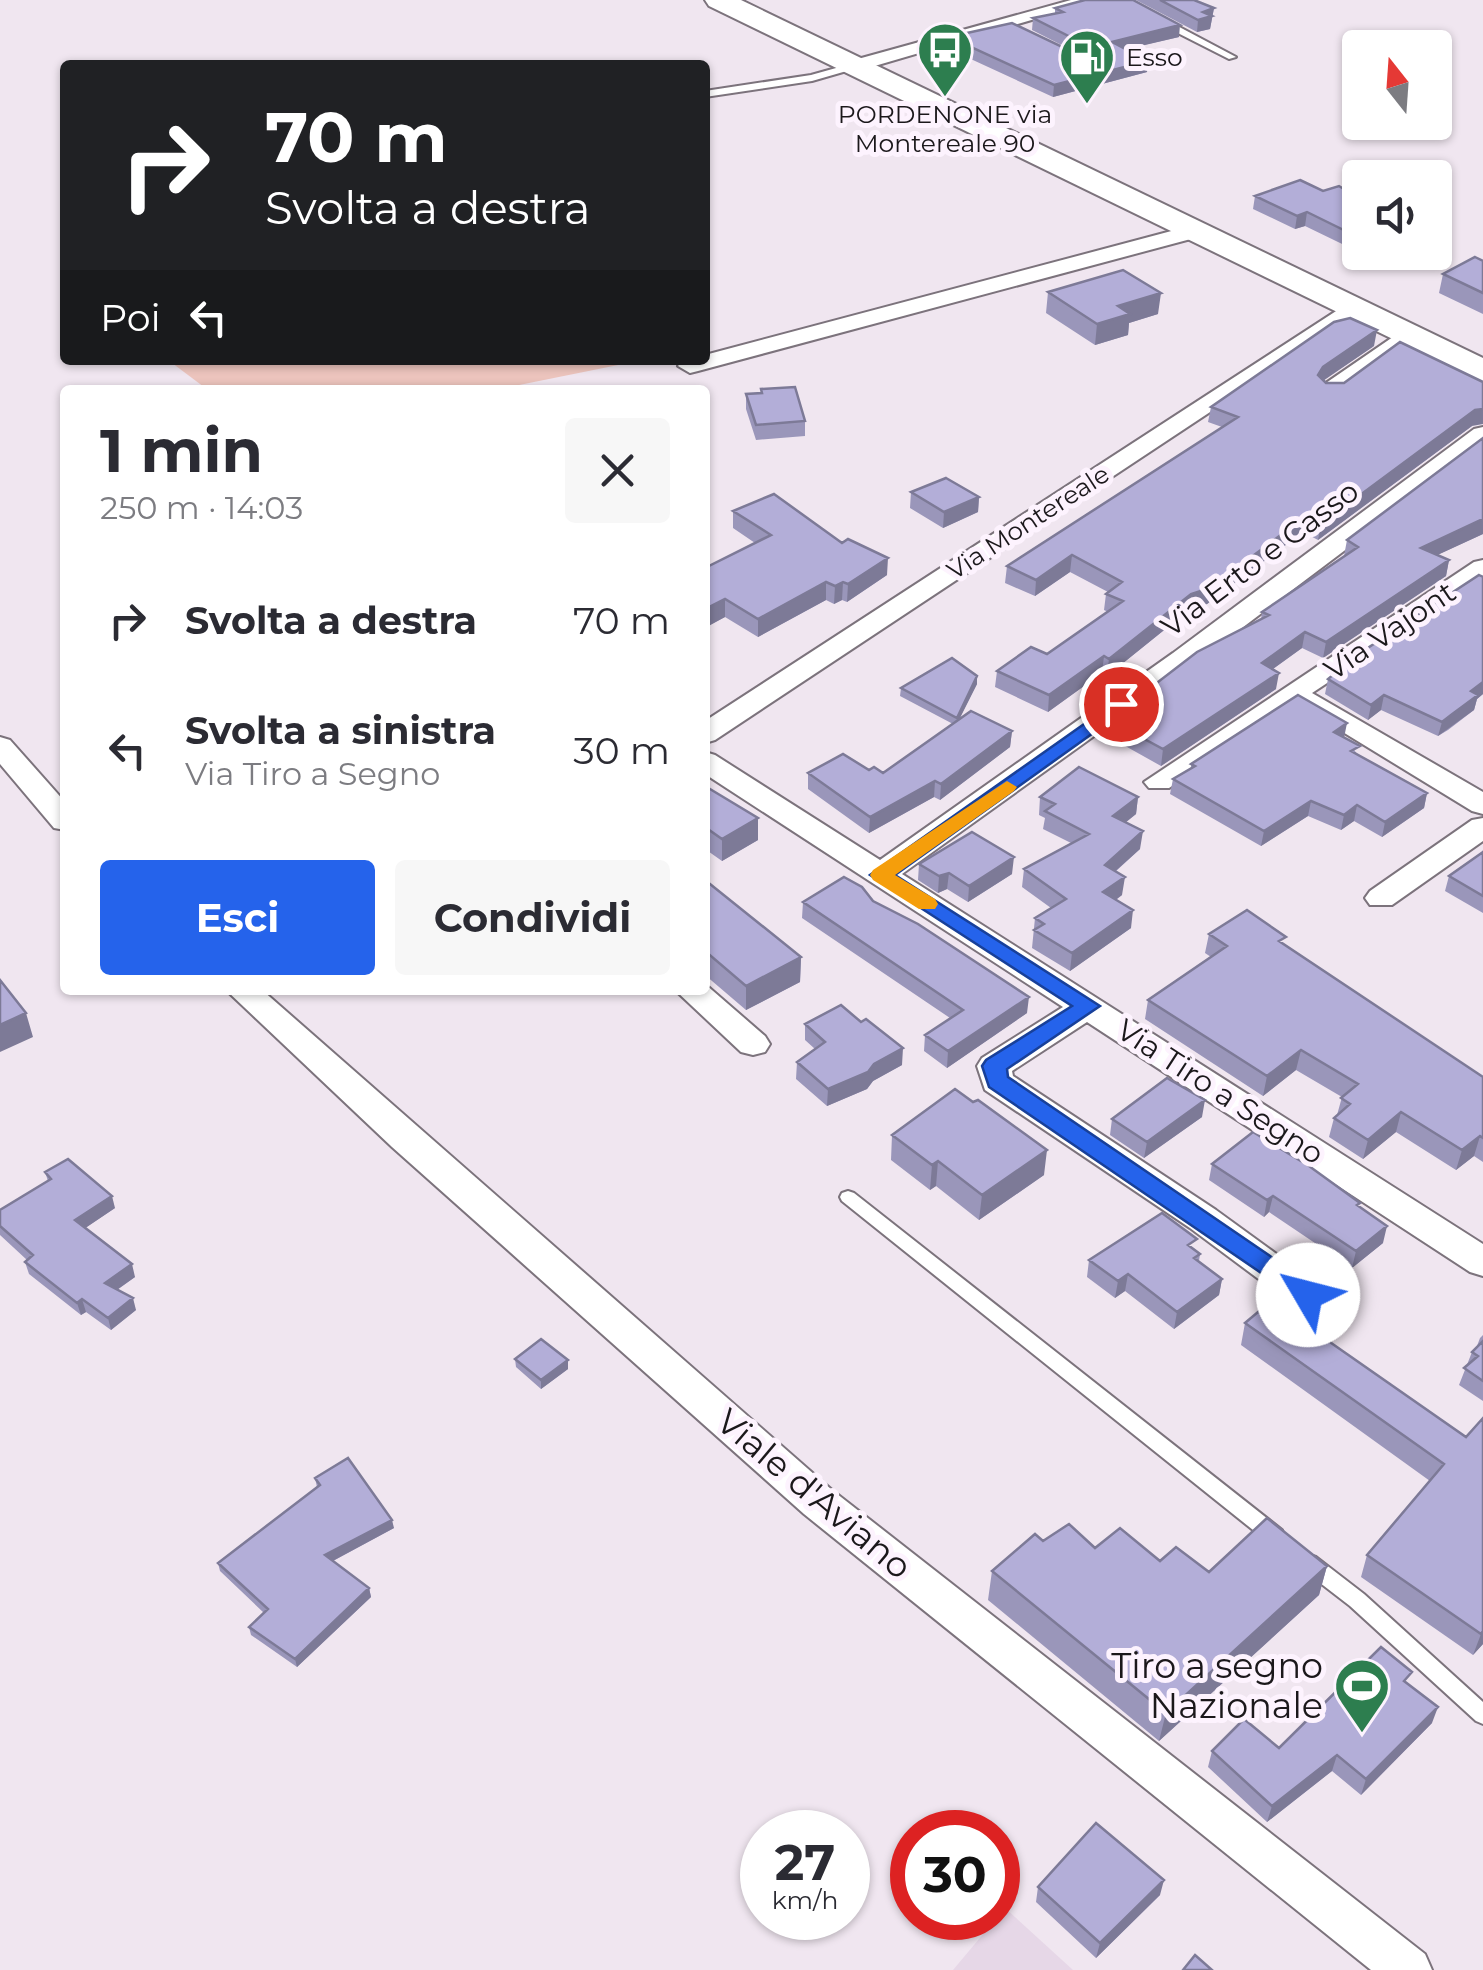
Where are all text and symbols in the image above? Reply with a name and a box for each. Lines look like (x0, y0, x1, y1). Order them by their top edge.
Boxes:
bus stop icon: PORDENONE via Montereale 90 (915, 20, 975, 99)
fuel station icon: Esso (1057, 27, 1117, 106)
north arrow (1342, 30, 1452, 140)
map controls (1342, 30, 1452, 270)
place label: Esso (1126, 42, 1183, 72)
text: 70 m (265, 94, 448, 180)
place label: PORDENONE via Montereale 90 (838, 99, 1052, 158)
icon: right (100, 100, 230, 230)
button: sound (1342, 160, 1452, 270)
text: Svolta a destra (265, 180, 591, 235)
icon: left (181, 290, 236, 345)
text: Poi (100, 294, 161, 341)
text: 1 min (100, 414, 263, 487)
button: close (565, 418, 670, 523)
street label: Via Montereale (941, 458, 1115, 586)
street label: Via Erto e Casso (1154, 472, 1366, 645)
text: 250 m · 14:03 (100, 488, 303, 527)
street label: Via Vajont (1317, 573, 1462, 688)
icon: right (100, 593, 155, 648)
text: Svolta a destra (185, 597, 477, 644)
text: 70 m (573, 597, 670, 644)
pin (1079, 662, 1164, 747)
icon: arrive (1094, 677, 1149, 732)
text: Svolta a sinistra (185, 707, 496, 754)
icon: left (100, 723, 155, 778)
text: 30 m (573, 727, 670, 774)
text: Via Tiro a Segno (185, 754, 440, 793)
button: Esci (100, 860, 375, 975)
button: Condividi (395, 860, 670, 975)
street label: Via Tiro a Segno (1110, 1011, 1331, 1172)
position arrow (1256, 1243, 1360, 1347)
street label: Viale d'Aviano (708, 1399, 921, 1588)
place label: Tiro a segno Nazionale (1111, 1644, 1323, 1727)
sports icon: Tiro a segno Nazionale (1332, 1656, 1392, 1735)
speed limit sign: 30 (890, 1810, 1020, 1940)
text: 27 (775, 1832, 835, 1893)
text: km/h (772, 1885, 838, 1915)

